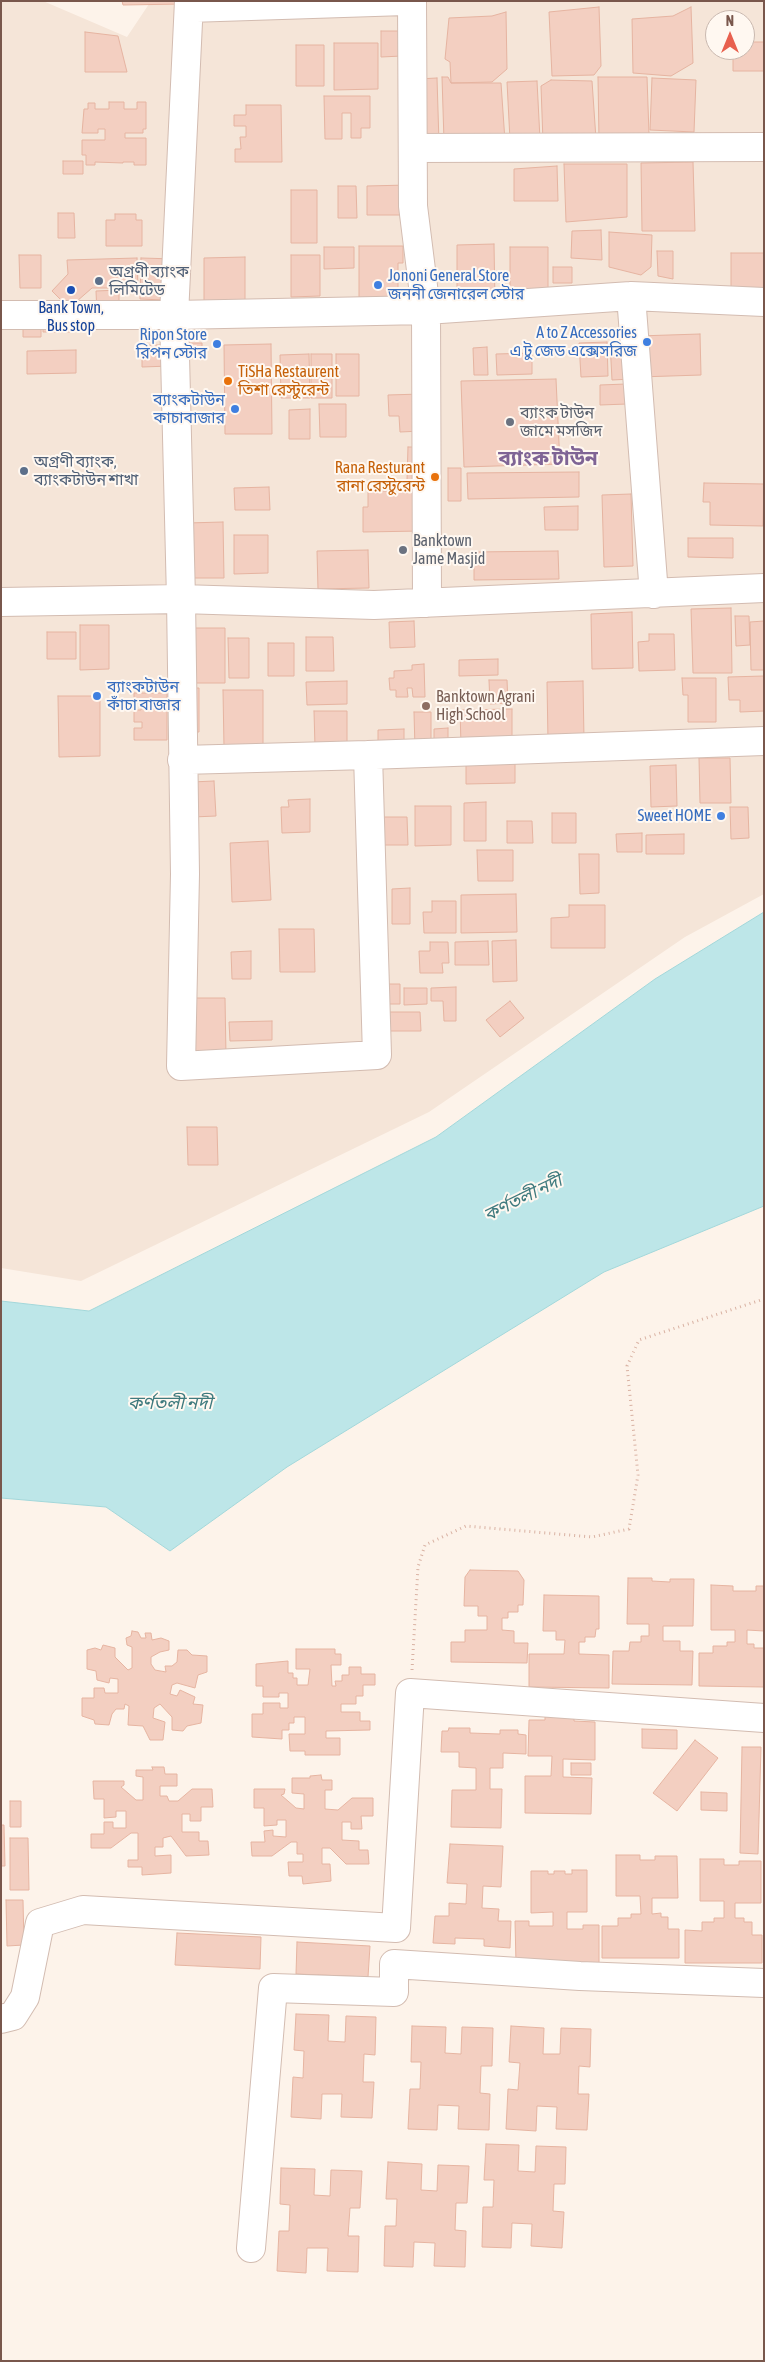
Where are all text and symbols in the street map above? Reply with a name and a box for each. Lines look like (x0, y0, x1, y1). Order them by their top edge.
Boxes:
north arrow (705, 10, 755, 60)
text: N (726, 13, 734, 29)
place label: অগ্রণী ব্যাংক লিমিটেড (109, 262, 189, 300)
place label: Jononi General Store জননী জেনারেল স্টোর (388, 266, 524, 304)
marker: অগ্রণী ব্যাংক লিমিটেড (93, 275, 105, 287)
marker: Jononi General Store জননী জেনারেল স্টোর (372, 279, 384, 291)
marker: Bank Town, Bus stop (65, 284, 77, 296)
place label: Bank Town, Bus stop (38, 298, 104, 336)
place label: A to Z Accessories এ টু জেড এক্সেসরিজ (510, 323, 637, 361)
place label: Ripon Store রিপন স্টোর (136, 325, 207, 363)
marker: A to Z Accessories এ টু জেড এক্সেসরিজ (641, 336, 653, 348)
marker: Ripon Store রিপন স্টোর (211, 338, 223, 350)
place label: TiSHa Restaurent তিশা রেস্টুরেন্ট (238, 362, 339, 400)
marker: TiSHa Restaurent তিশা রেস্টুরেন্ট (222, 375, 234, 387)
place label: ব্যাংকটাউন কাচাবাজার (153, 390, 225, 428)
marker: ব্যাংকটাউন কাচাবাজার (229, 403, 241, 415)
place label: ব্যাংক টাউন জামে মসজিদ (520, 403, 602, 441)
marker: ব্যাংক টাউন জামে মসজিদ (504, 416, 516, 428)
district label: ব্যাংক টাউন (498, 445, 598, 471)
place label: অগ্রণী ব্যাংক, ব্যাংকটাউন শাখা (34, 452, 138, 490)
place label: Rana Resturant রানা রেস্টুরেন্ট (335, 458, 425, 496)
marker: অগ্রণী ব্যাংক, ব্যাংকটাউন শাখা (18, 465, 30, 477)
marker: Rana Resturant রানা রেস্টুরেন্ট (429, 471, 441, 483)
place label: Banktown Jame Masjid (413, 531, 485, 569)
marker: Banktown Jame Masjid (397, 544, 409, 556)
place label: ব্যাংকটাউন কাঁচা বাজার (107, 677, 181, 715)
place label: Banktown Agrani High School (436, 687, 535, 725)
marker: ব্যাংকটাউন কাঁচা বাজার (91, 690, 103, 702)
marker: Banktown Agrani High School (420, 700, 432, 712)
place label: Sweet HOME (638, 806, 711, 826)
marker: Sweet HOME (715, 810, 727, 822)
water label: কর্ণতলী নদী (480, 1170, 566, 1226)
water label: কর্ণতলী নদী (128, 1392, 212, 1414)

